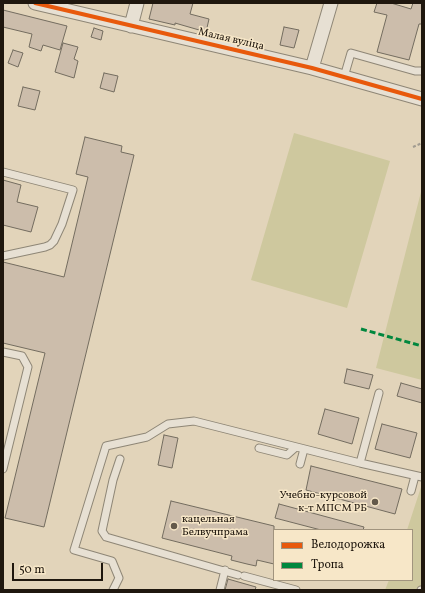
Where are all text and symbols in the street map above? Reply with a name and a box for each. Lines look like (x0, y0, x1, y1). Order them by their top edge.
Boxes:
street label: Малая вуліца (197, 26, 265, 54)
place label: Учебно-курсовой к-т МПСМ РБ (279, 489, 367, 515)
marker: Учебно-курсовой к-т МПСМ РБ (370, 497, 380, 507)
place label: кацельная Белвучпрама (182, 513, 248, 539)
marker: кацельная Белвучпрама (169, 521, 179, 531)
legend (273, 529, 413, 581)
text: Велодорожка (311, 537, 385, 553)
scale bar (14, 555, 105, 581)
text: Тропа (311, 557, 344, 573)
text: 50 m (19, 562, 45, 578)

